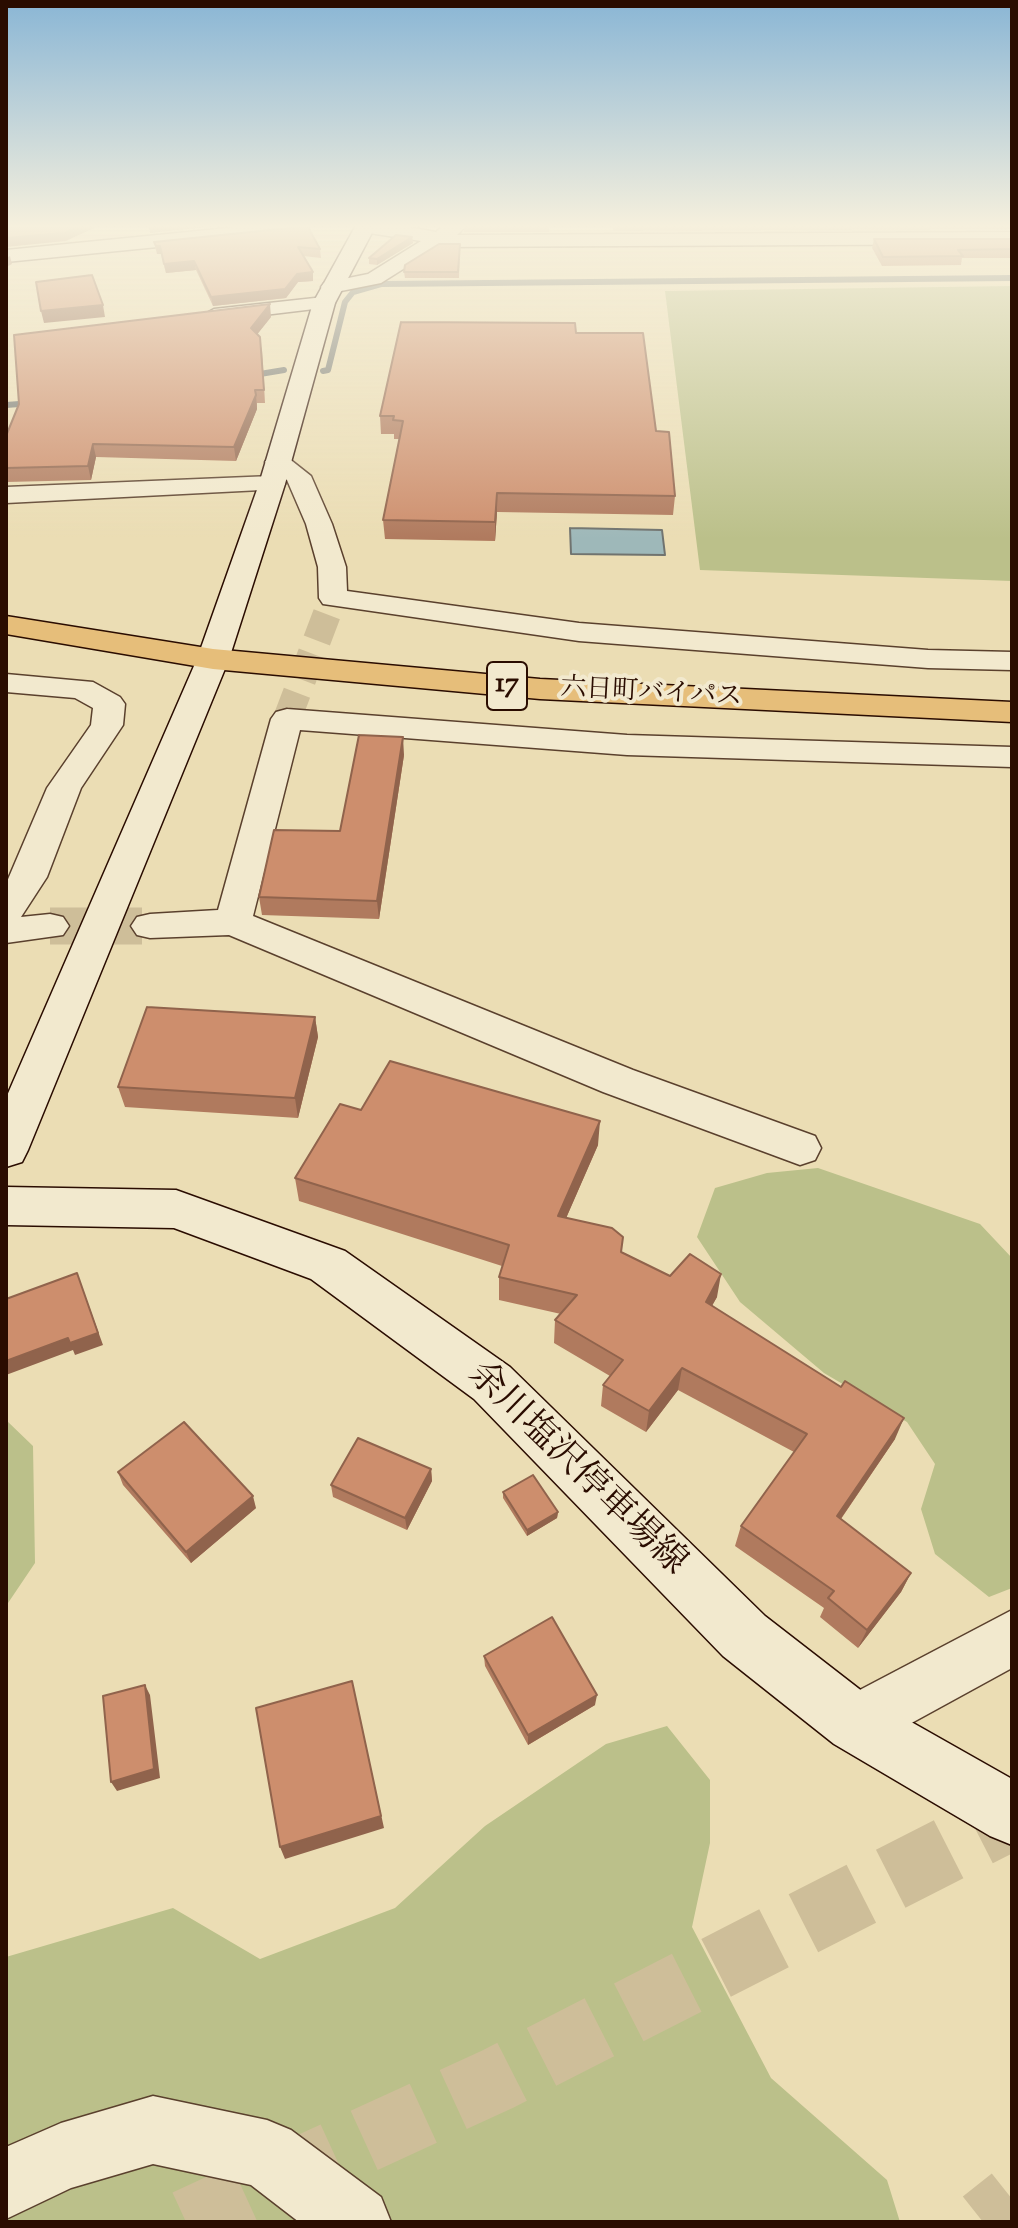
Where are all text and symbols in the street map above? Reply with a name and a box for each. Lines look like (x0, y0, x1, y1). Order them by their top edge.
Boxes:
road number: 17 (487, 662, 527, 710)
street label: 六日町バイパス (559, 675, 743, 715)
street label: 余川塩沢停車場線 (456, 1355, 694, 1587)

